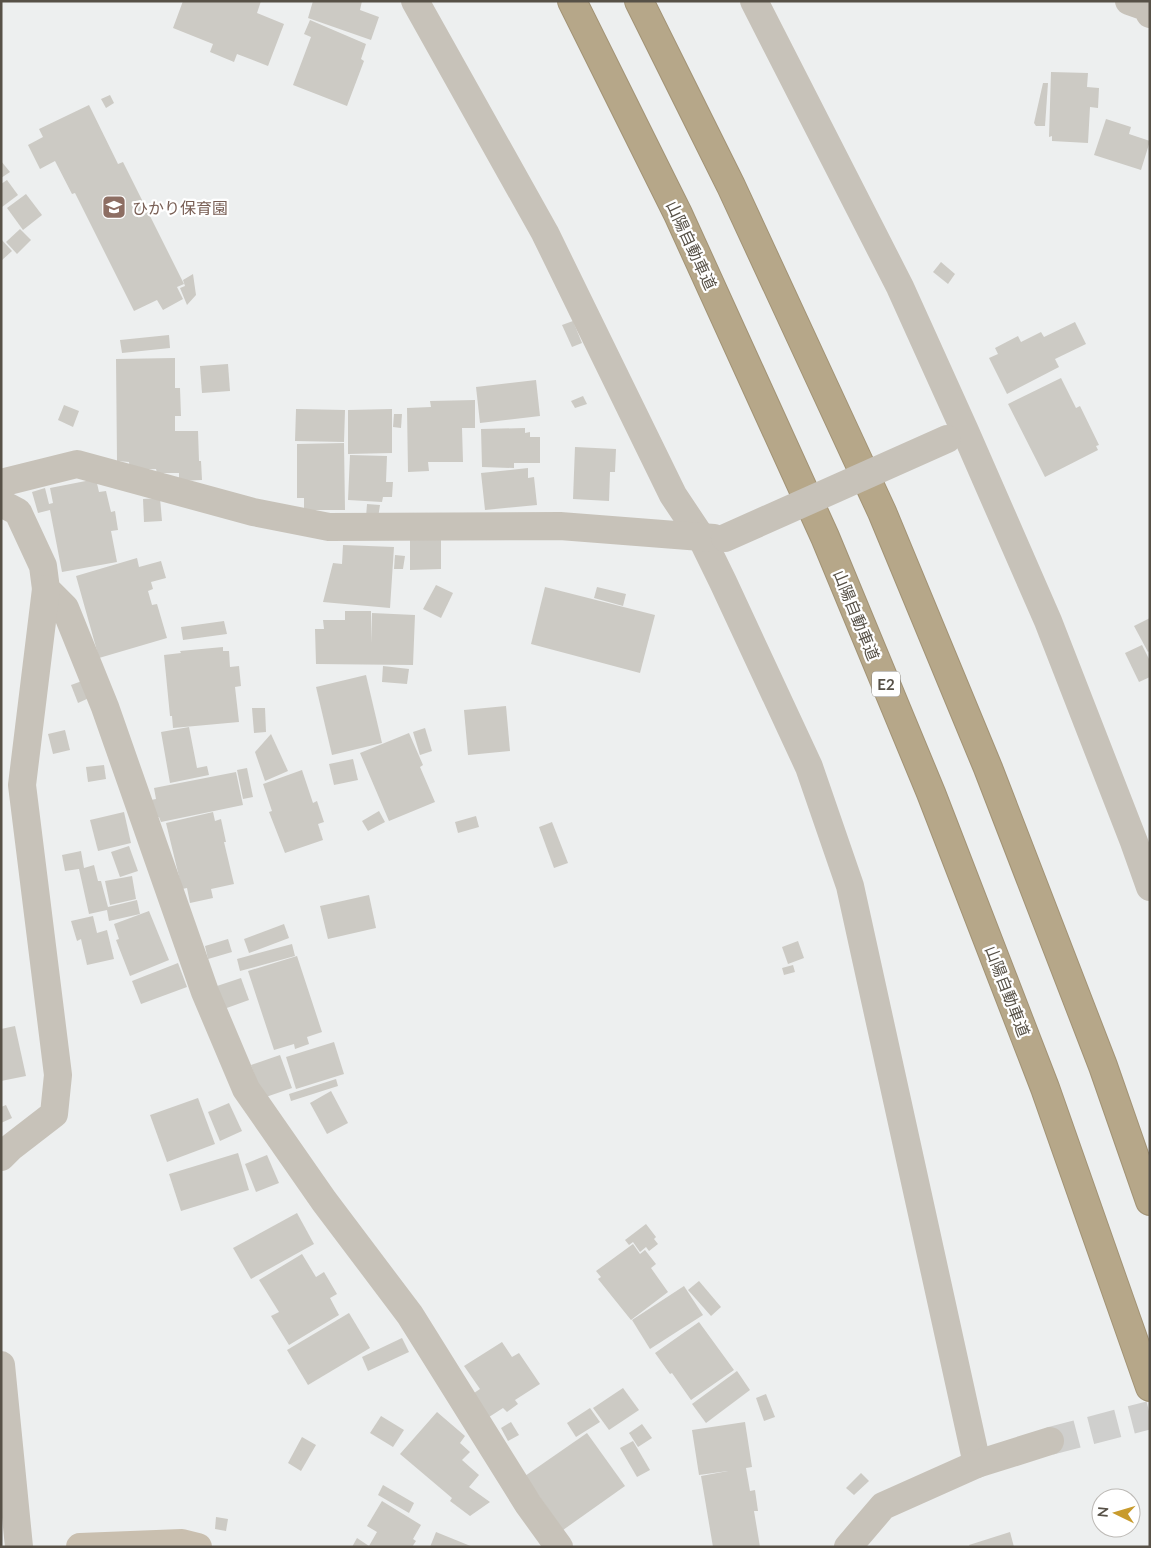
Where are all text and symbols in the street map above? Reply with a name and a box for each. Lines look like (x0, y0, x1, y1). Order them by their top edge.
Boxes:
school or university icon: ひかり保育園 (101, 194, 127, 220)
street label: 山陽自動車道 (663, 197, 721, 293)
place label: ひかり保育園 (132, 198, 228, 217)
street label: 山陽自動車道 (830, 567, 884, 663)
road number: E2 (872, 672, 900, 696)
street label: 山陽自動車道 (982, 943, 1034, 1039)
north arrow (1091, 1488, 1141, 1538)
text: N (1094, 1506, 1111, 1518)

